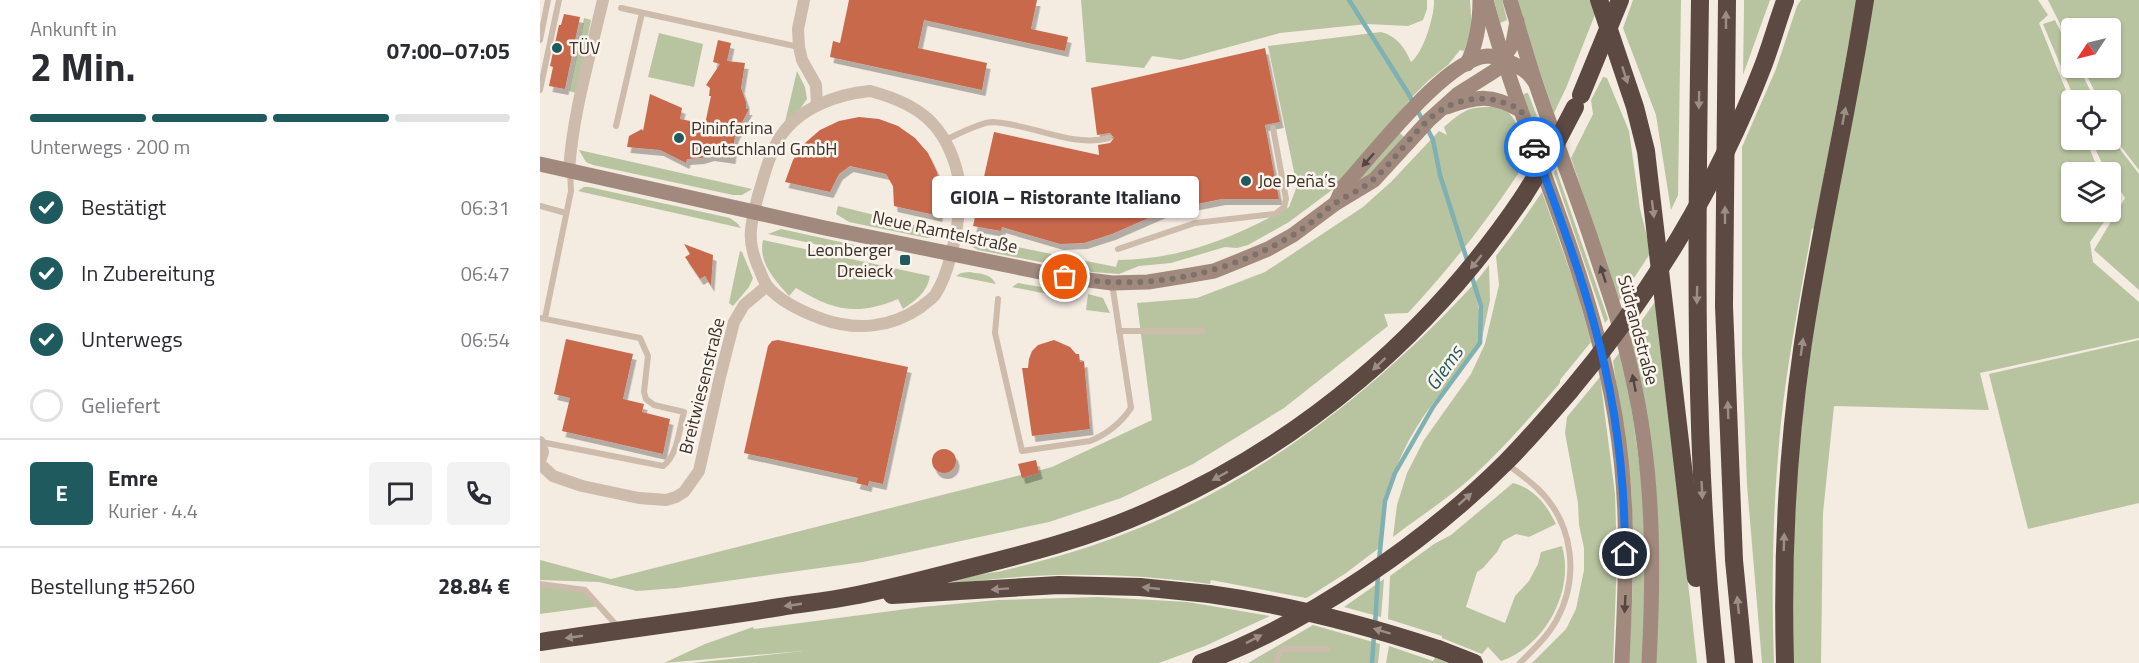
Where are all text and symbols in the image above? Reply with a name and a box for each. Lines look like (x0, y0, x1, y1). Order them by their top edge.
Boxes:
one-way arrow (1722, 11, 1731, 30)
text: Ankunft in (30, 13, 117, 44)
north arrow (2061, 18, 2121, 78)
map controls (2061, 18, 2121, 222)
text: 07:00–07:05 (387, 34, 510, 68)
place label: TÜV (569, 34, 601, 61)
text: 2 Min. (30, 37, 136, 96)
marker: TÜV (550, 41, 564, 55)
one-way arrow (1621, 66, 1630, 84)
button: locate (2061, 90, 2121, 150)
one-way arrow (1694, 91, 1704, 110)
one-way arrow (1840, 106, 1849, 125)
place label: Pininfarina Deutschland GmbH (691, 114, 837, 162)
courier (1504, 117, 1564, 177)
text: Unterwegs · 200 m (30, 131, 190, 162)
marker: Pininfarina Deutschland GmbH (672, 131, 686, 145)
icon: car (1518, 131, 1551, 164)
one-way arrow (1361, 153, 1375, 168)
button: layers (2061, 162, 2121, 222)
place label: Joe Peña’s (1258, 167, 1336, 194)
marker: Joe Peña’s (1239, 174, 1253, 188)
callout: GIOIA – Ristorante Italiano (932, 175, 1198, 217)
text: GIOIA – Ristorante Italiano (950, 181, 1181, 212)
text: Bestätigt (81, 190, 166, 224)
icon: check (30, 191, 63, 224)
text: 06:31 (461, 192, 510, 223)
one-way arrow (1648, 199, 1658, 218)
street label: Neue Ramtelstraße (870, 203, 1020, 260)
one-way arrow (1720, 206, 1730, 225)
place label: Leonberger Dreieck (807, 236, 893, 284)
pin (1039, 251, 1090, 302)
marker: Leonberger Dreieck (898, 253, 912, 267)
one-way arrow (1469, 254, 1482, 270)
text: In Zubereitung (81, 256, 215, 290)
icon: check (30, 257, 63, 290)
text: 06:47 (461, 258, 510, 289)
icon: bag (1048, 260, 1081, 293)
one-way arrow (1597, 265, 1607, 283)
street label: Südrandstraße (1611, 272, 1666, 388)
one-way arrow (1692, 286, 1702, 305)
street label: Breitwiesenstraße (672, 315, 732, 457)
text: Unterwegs (81, 322, 183, 356)
icon: check (30, 323, 63, 356)
text: 06:54 (461, 324, 510, 355)
water label: Glems (1417, 338, 1471, 397)
one-way arrow (1798, 338, 1807, 357)
one-way arrow (1371, 357, 1386, 371)
one-way arrow (1629, 374, 1638, 393)
text: Geliefert (81, 388, 160, 422)
one-way arrow (1723, 401, 1733, 420)
text: Emre (108, 461, 158, 495)
button: chat (369, 462, 432, 525)
button: phone (447, 462, 510, 525)
one-way arrow (1211, 471, 1228, 481)
text: E (55, 476, 68, 510)
one-way arrow (1697, 481, 1706, 500)
one-way arrow (1457, 493, 1472, 506)
text: Kurier · 4.4 (108, 495, 198, 526)
pin (1599, 528, 1650, 579)
one-way arrow (1780, 532, 1789, 551)
icon: home (1608, 537, 1641, 570)
text: Bestellung #5260 (30, 569, 195, 603)
text: 28.84 € (438, 569, 510, 603)
one-way arrow (1141, 583, 1160, 593)
one-way arrow (991, 584, 1010, 593)
one-way arrow (1620, 594, 1630, 613)
one-way arrow (1733, 595, 1743, 614)
one-way arrow (784, 601, 803, 610)
one-way arrow (1373, 626, 1391, 635)
one-way arrow (565, 632, 584, 641)
one-way arrow (1246, 635, 1263, 644)

